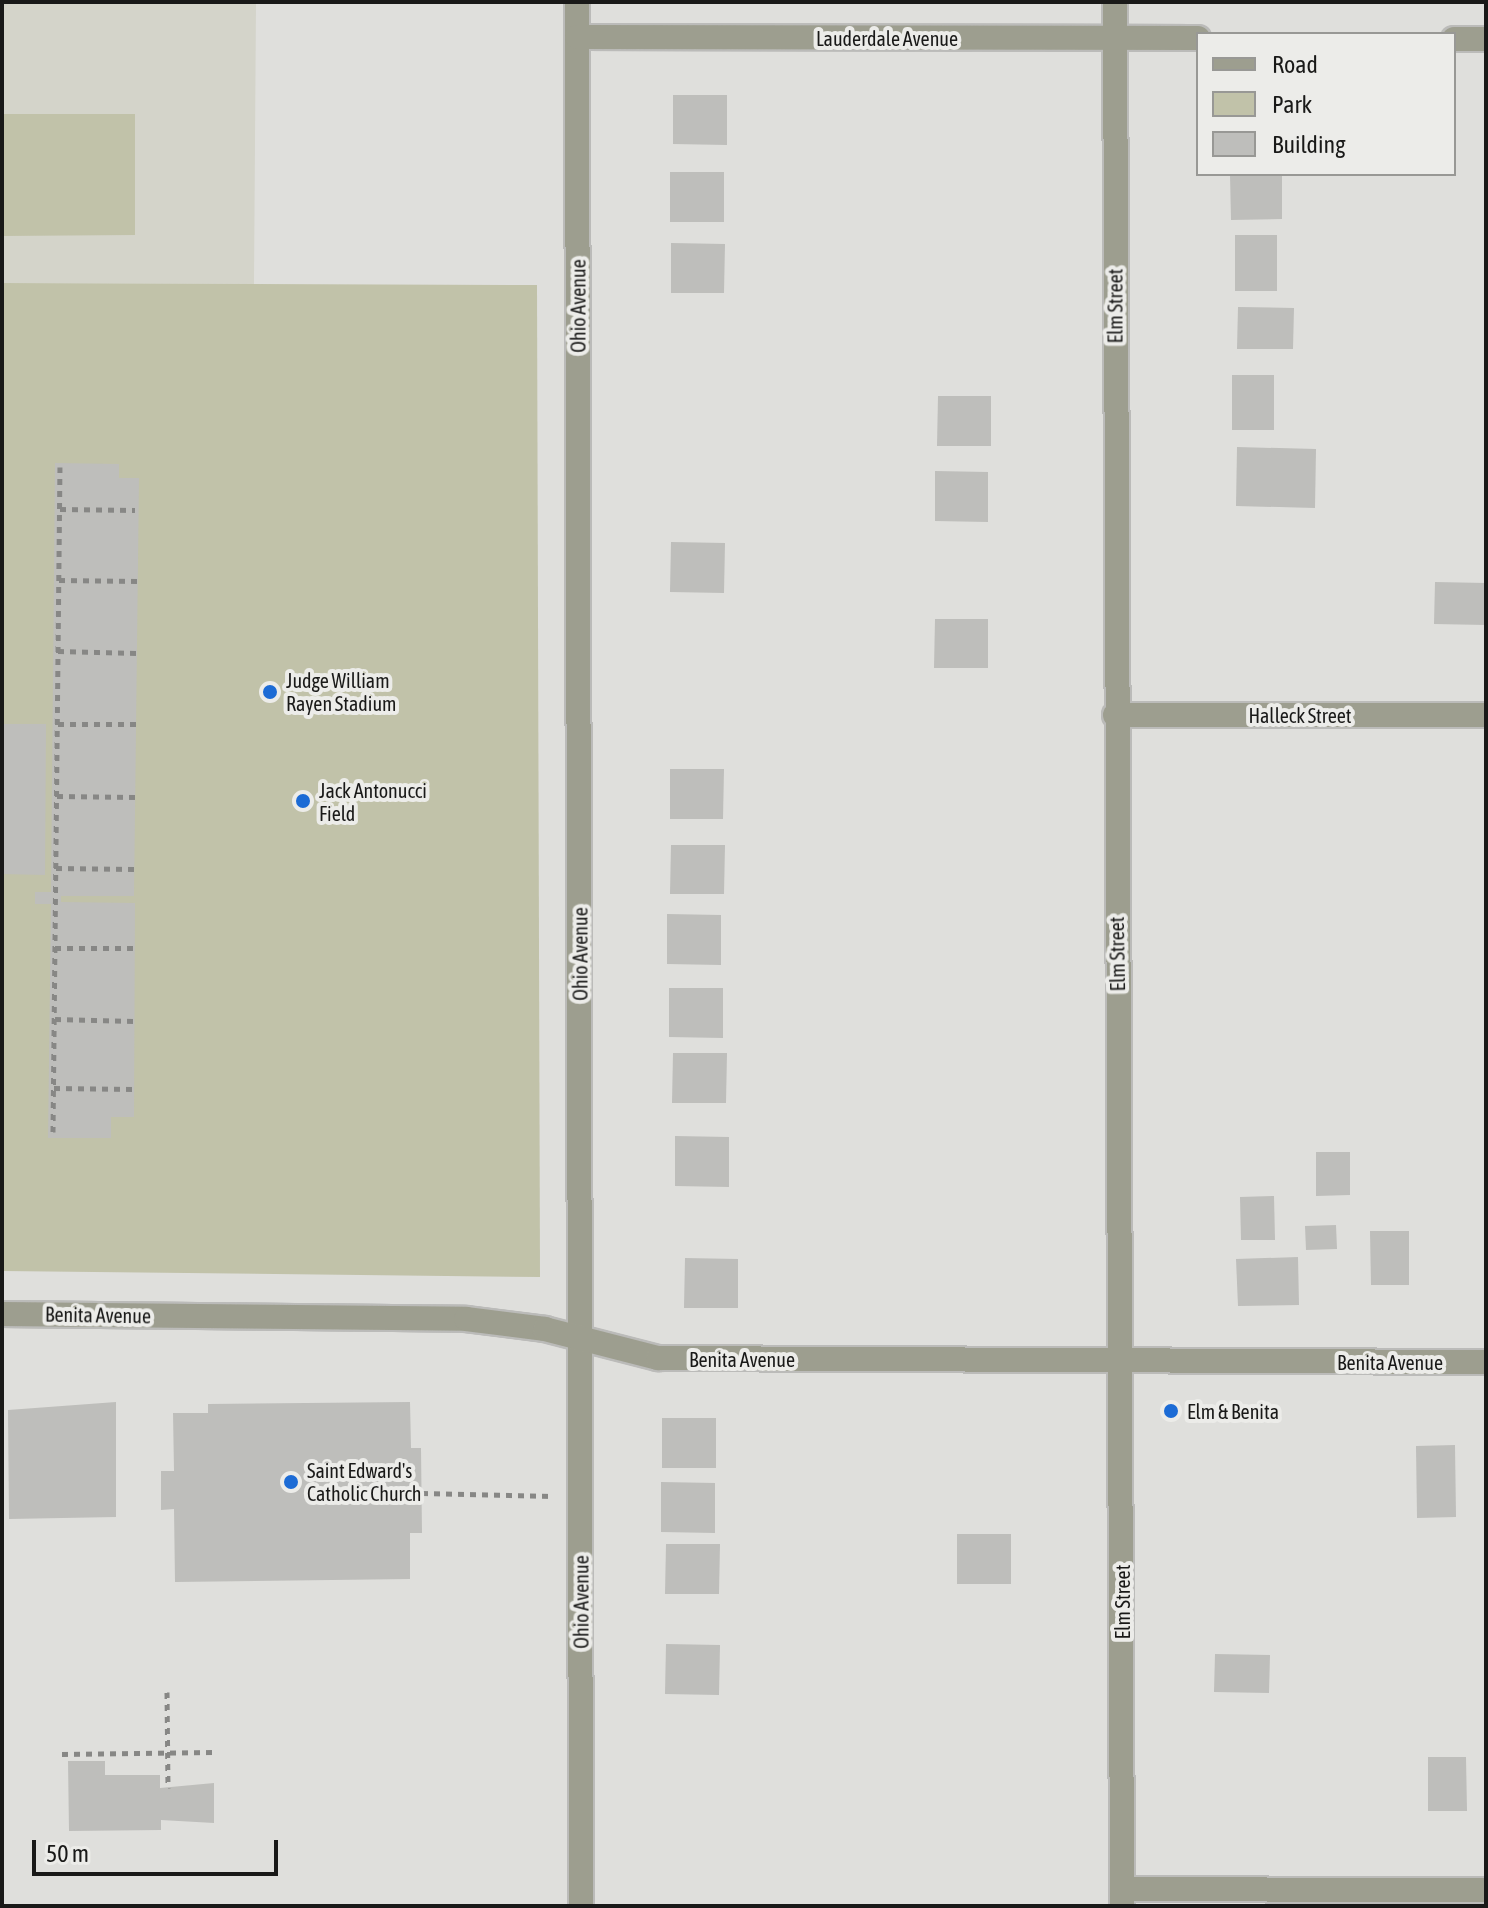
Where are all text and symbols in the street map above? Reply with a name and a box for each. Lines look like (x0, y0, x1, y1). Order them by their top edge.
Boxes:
street label: Lauderdale Avenue (816, 26, 958, 50)
legend (1196, 32, 1456, 176)
text: Road (1272, 51, 1318, 78)
text: Park (1272, 91, 1312, 118)
text: Building (1272, 131, 1345, 158)
street label: Ohio Avenue (566, 259, 590, 353)
street label: Elm Street (1103, 269, 1127, 343)
place label: Judge William Rayen Stadium (286, 668, 396, 715)
marker: Judge William Rayen Stadium (261, 683, 279, 701)
street label: Halleck Street (1248, 703, 1352, 727)
place label: Jack Antonucci Field (319, 778, 427, 825)
marker: Jack Antonucci Field (294, 792, 312, 810)
street label: Ohio Avenue (568, 907, 592, 1001)
street label: Elm Street (1104, 916, 1130, 992)
street label: Benita Avenue (45, 1302, 151, 1328)
street label: Benita Avenue (689, 1347, 795, 1371)
street label: Benita Avenue (1337, 1350, 1443, 1374)
place label: Elm & Benita (1187, 1399, 1279, 1423)
marker: Elm & Benita (1162, 1402, 1180, 1420)
place label: Saint Edward's Catholic Church (307, 1458, 422, 1505)
marker: Saint Edward's Catholic Church (282, 1473, 300, 1491)
street label: Ohio Avenue (569, 1555, 593, 1649)
street label: Elm Street (1110, 1565, 1134, 1639)
scale bar (36, 1824, 282, 1874)
text: 50 m (46, 1840, 89, 1867)

